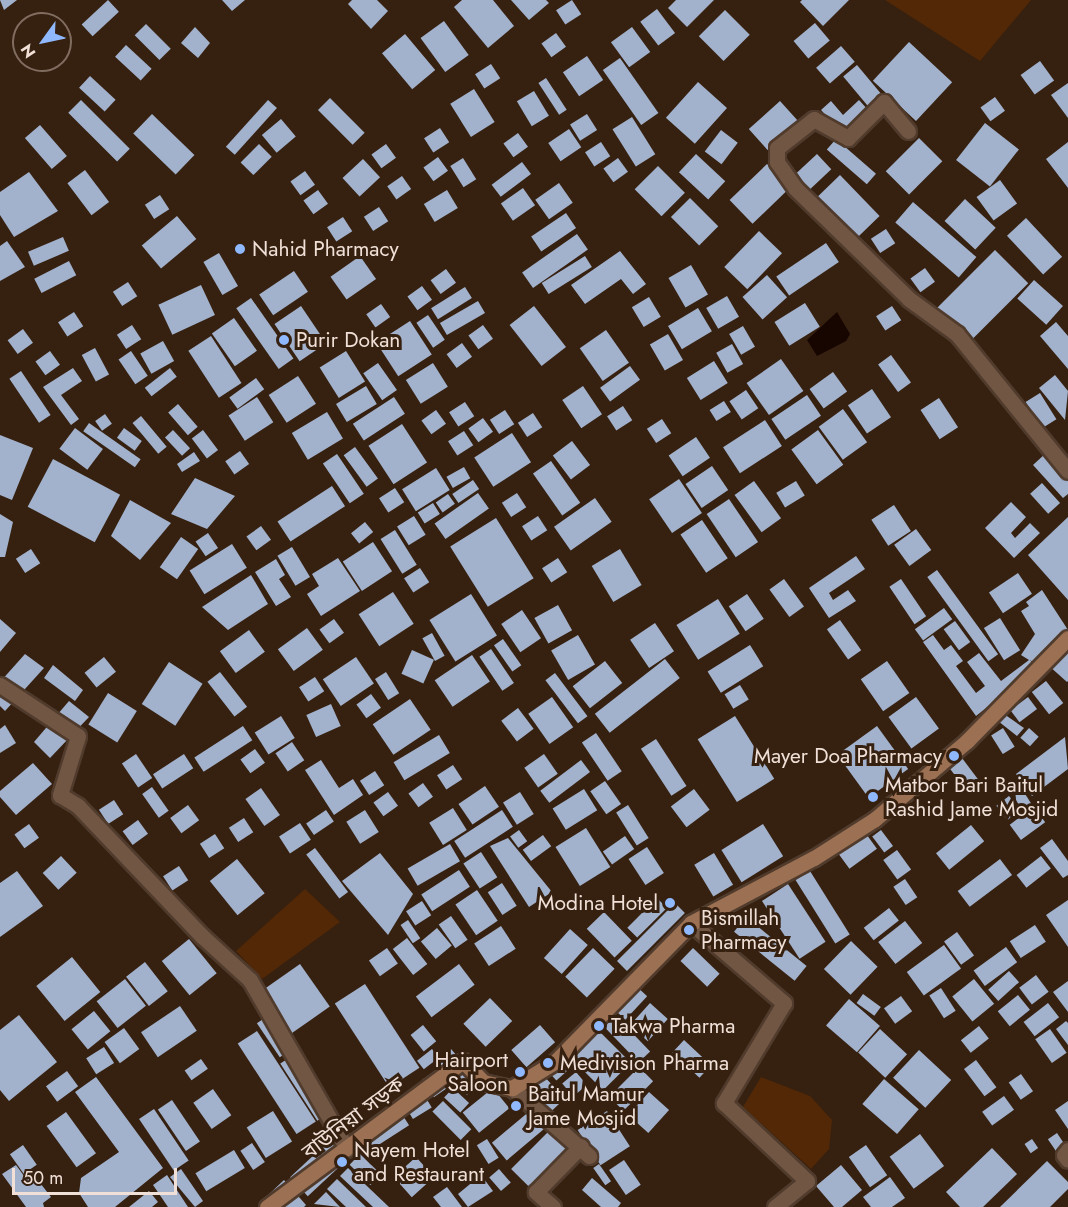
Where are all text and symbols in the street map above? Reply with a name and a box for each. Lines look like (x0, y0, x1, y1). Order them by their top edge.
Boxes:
north arrow (12, 12, 72, 72)
text: N (15, 39, 41, 63)
place label: Nahid Pharmacy (252, 236, 399, 262)
marker: Nahid Pharmacy (233, 242, 247, 256)
place label: Purir Dokan (296, 327, 400, 353)
marker: Purir Dokan (277, 333, 291, 347)
place label: Mayer Doa Pharmacy (754, 743, 942, 769)
marker: Mayer Doa Pharmacy (947, 749, 961, 763)
place label: Matbor Bari Baitul Rashid Jame Mosjid (885, 772, 1058, 822)
marker: Matbor Bari Baitul Rashid Jame Mosjid (866, 790, 880, 804)
place label: Modina Hotel (538, 890, 658, 916)
marker: Modina Hotel (663, 896, 677, 910)
place label: Bismillah Pharmacy (701, 905, 787, 955)
marker: Bismillah Pharmacy (682, 923, 696, 937)
place label: Takwa Pharma (611, 1013, 735, 1039)
marker: Takwa Pharma (592, 1019, 606, 1033)
place label: Hairport Saloon (435, 1047, 508, 1097)
place label: Medivision Pharma (560, 1050, 729, 1076)
marker: Medivision Pharma (541, 1056, 555, 1070)
marker: Hairport Saloon (513, 1065, 527, 1079)
street label: বাউনিয়া সড়ক (297, 1071, 409, 1165)
place label: Baitul Mamur Jame Mosjid (528, 1081, 644, 1131)
marker: Baitul Mamur Jame Mosjid (509, 1099, 523, 1113)
place label: Nayem Hotel and Restaurant (354, 1137, 484, 1187)
marker: Nayem Hotel and Restaurant (335, 1155, 349, 1169)
scale bar (15, 1156, 180, 1194)
text: 50 m (23, 1165, 63, 1191)

